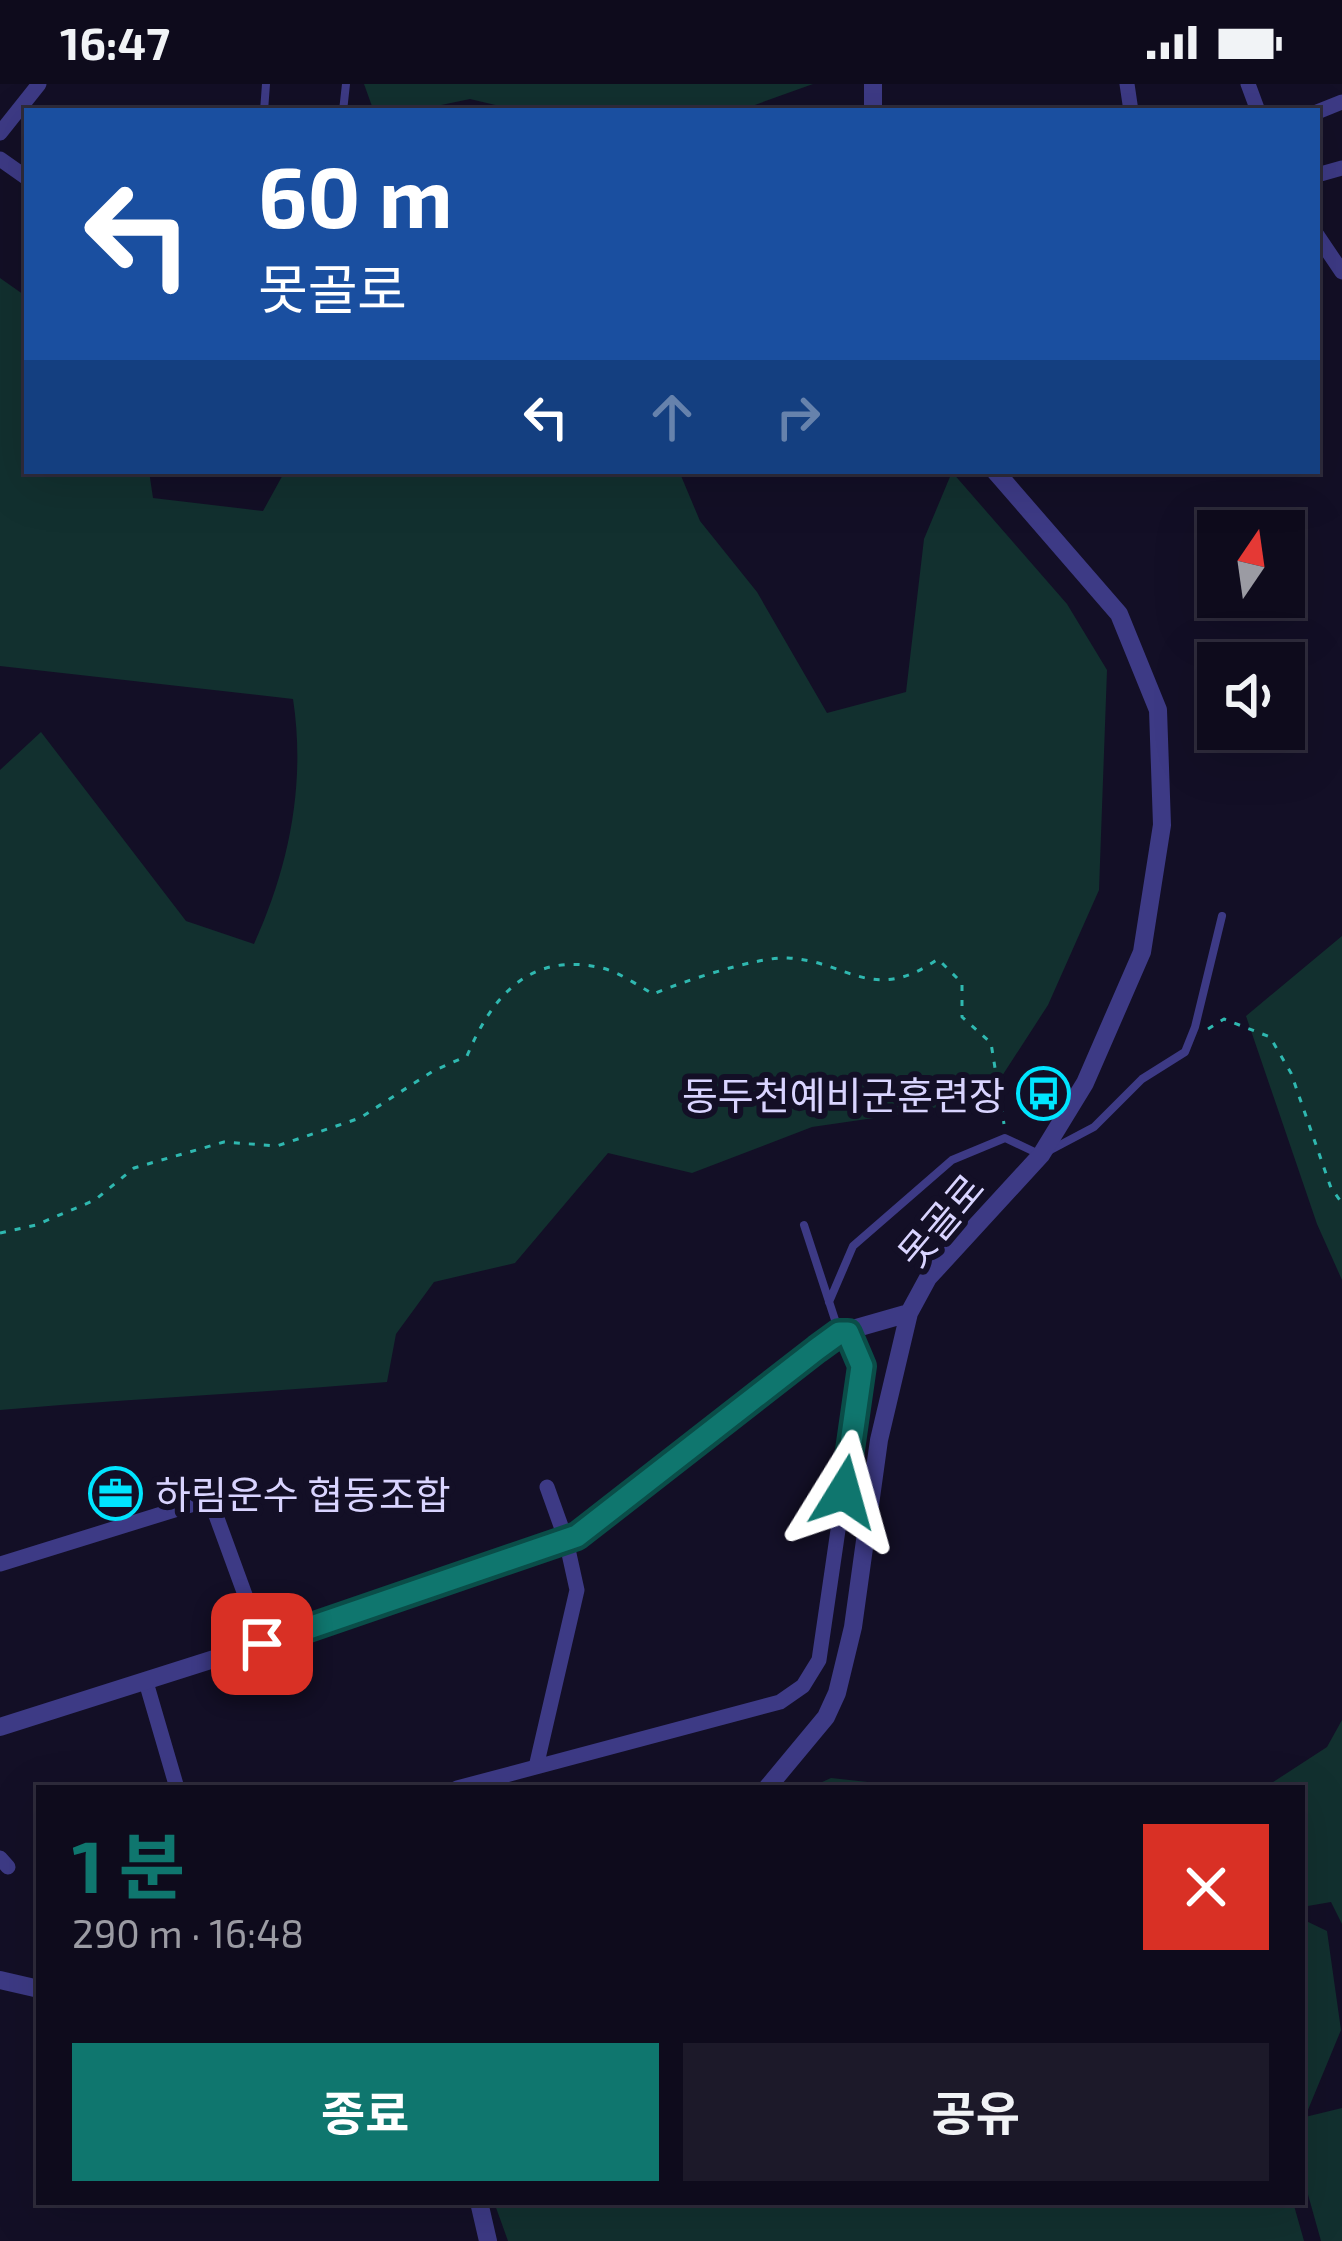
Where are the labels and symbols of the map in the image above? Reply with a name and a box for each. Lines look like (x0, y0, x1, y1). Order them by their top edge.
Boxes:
north arrow (1197, 510, 1305, 618)
bus stop icon: 동두천예비군훈련장 (1016, 1066, 1072, 1122)
place label: 동두천예비군훈련장 (682, 1071, 1005, 1118)
street label: 못골로 (887, 1164, 993, 1276)
position arrow (781, 1429, 907, 1555)
office icon: 하림운수 협동조합 (88, 1465, 144, 1521)
place label: 하림운수 협동조합 (155, 1470, 451, 1517)
pin (211, 1593, 313, 1695)

